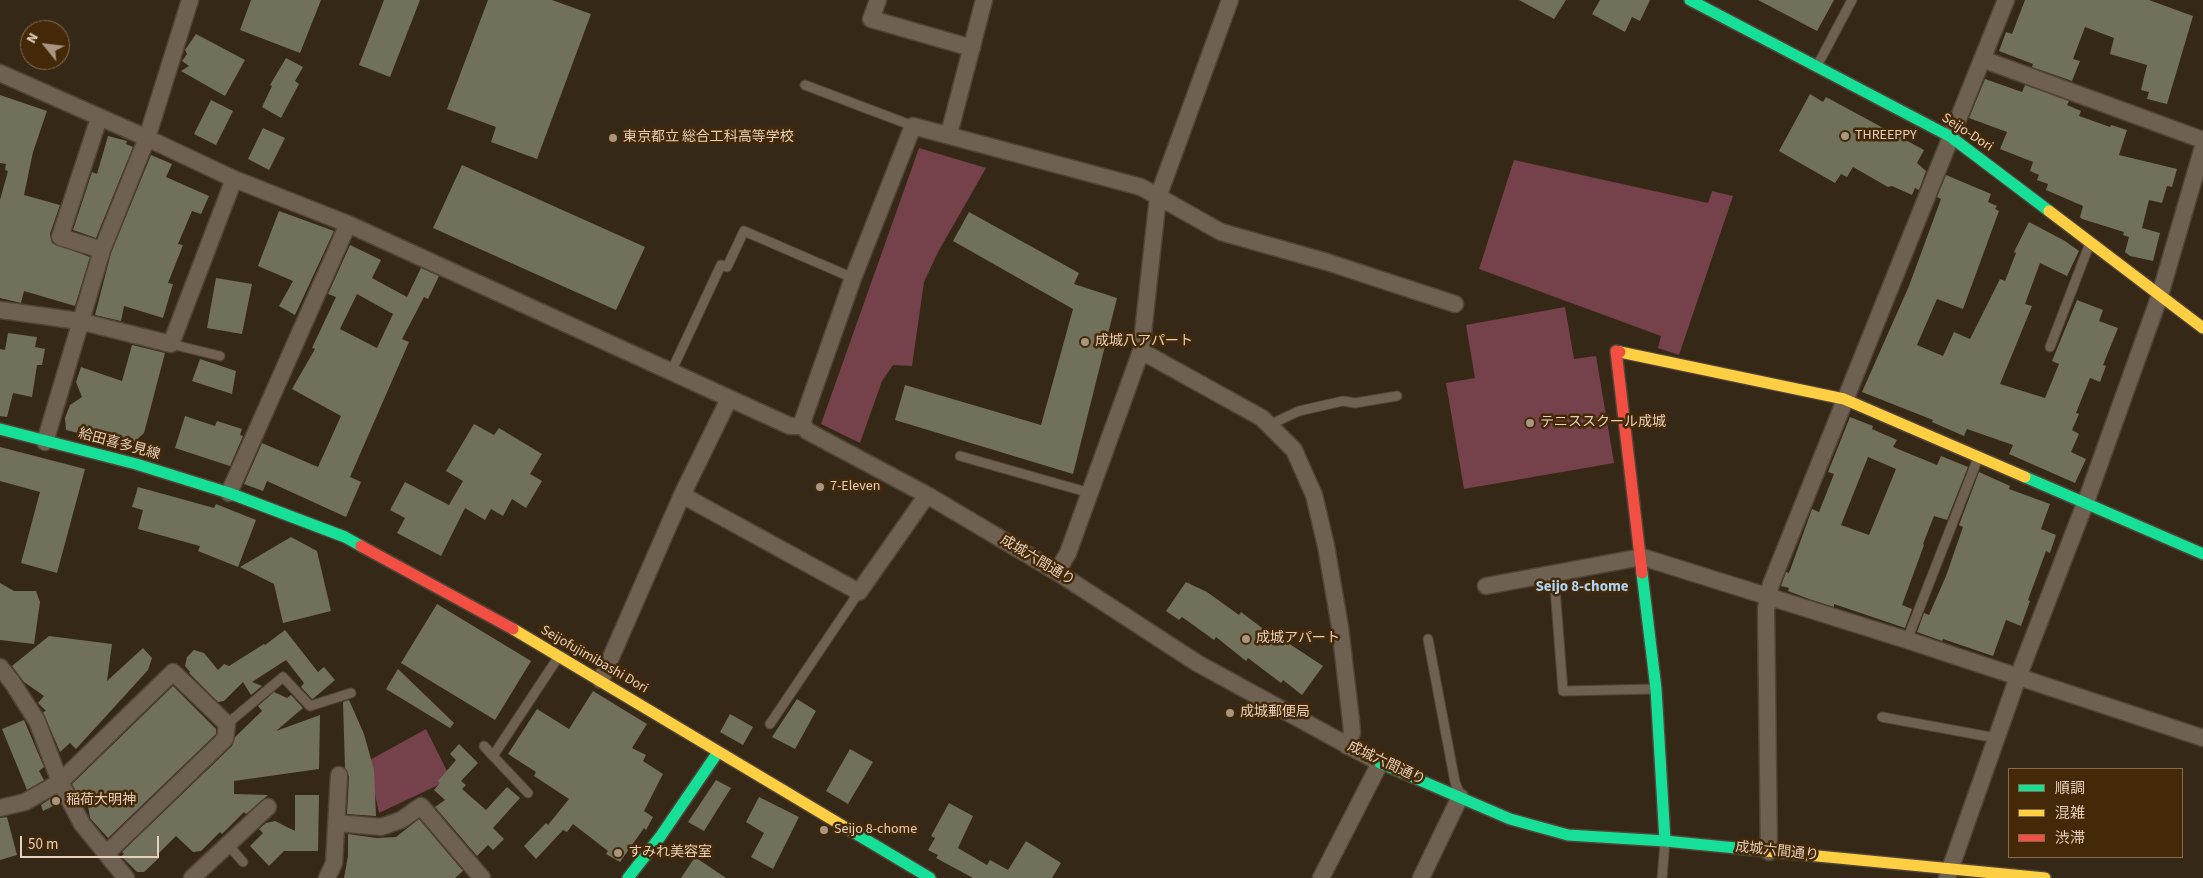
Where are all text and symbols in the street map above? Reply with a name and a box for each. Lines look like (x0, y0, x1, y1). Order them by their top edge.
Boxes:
north arrow (20, 20, 70, 70)
text: N (22, 29, 44, 47)
street label: Seijo-Dori (1938, 110, 1996, 156)
place label: THREEPPY (1855, 128, 1917, 144)
place label: 東京都立 総合工科高等学校 (623, 130, 794, 146)
marker: THREEPPY (1839, 130, 1851, 142)
marker: 東京都立 総合工科高等学校 (607, 132, 619, 144)
place label: 成城八アパート (1095, 334, 1193, 350)
marker: 成城八アパート (1079, 336, 1091, 348)
place label: テニススクール成城 (1540, 415, 1666, 431)
marker: テニススクール成城 (1524, 417, 1536, 429)
street label: 給田喜多見線 (76, 426, 162, 464)
place label: 7-Eleven (830, 479, 880, 495)
marker: 7-Eleven (814, 481, 826, 493)
street label: 成城六間通り (997, 532, 1077, 590)
district label: Seijo 8-chome (1535, 579, 1629, 597)
street label: Seijofujimibashi Dori (537, 622, 651, 698)
place label: 成城アパート (1256, 631, 1340, 647)
marker: 成城アパート (1240, 633, 1252, 645)
place label: 成城郵便局 (1240, 705, 1310, 721)
marker: 成城郵便局 (1224, 707, 1236, 719)
street label: 成城六間通り (1344, 739, 1428, 789)
legend (2008, 768, 2183, 858)
text: 順調 (2055, 778, 2085, 799)
place label: 稲荷大明神 (66, 793, 136, 809)
marker: 稲荷大明神 (50, 795, 62, 807)
text: 混雑 (2055, 803, 2085, 824)
place label: Seijo 8-chome (834, 822, 917, 838)
marker: Seijo 8-chome (818, 824, 830, 836)
scale bar (22, 826, 161, 858)
text: 渋滞 (2055, 828, 2085, 849)
text: 50 m (28, 834, 58, 855)
street label: 成城六間通り (1734, 839, 1820, 865)
place label: すみれ美容室 (628, 845, 712, 861)
marker: すみれ美容室 (612, 847, 624, 859)

